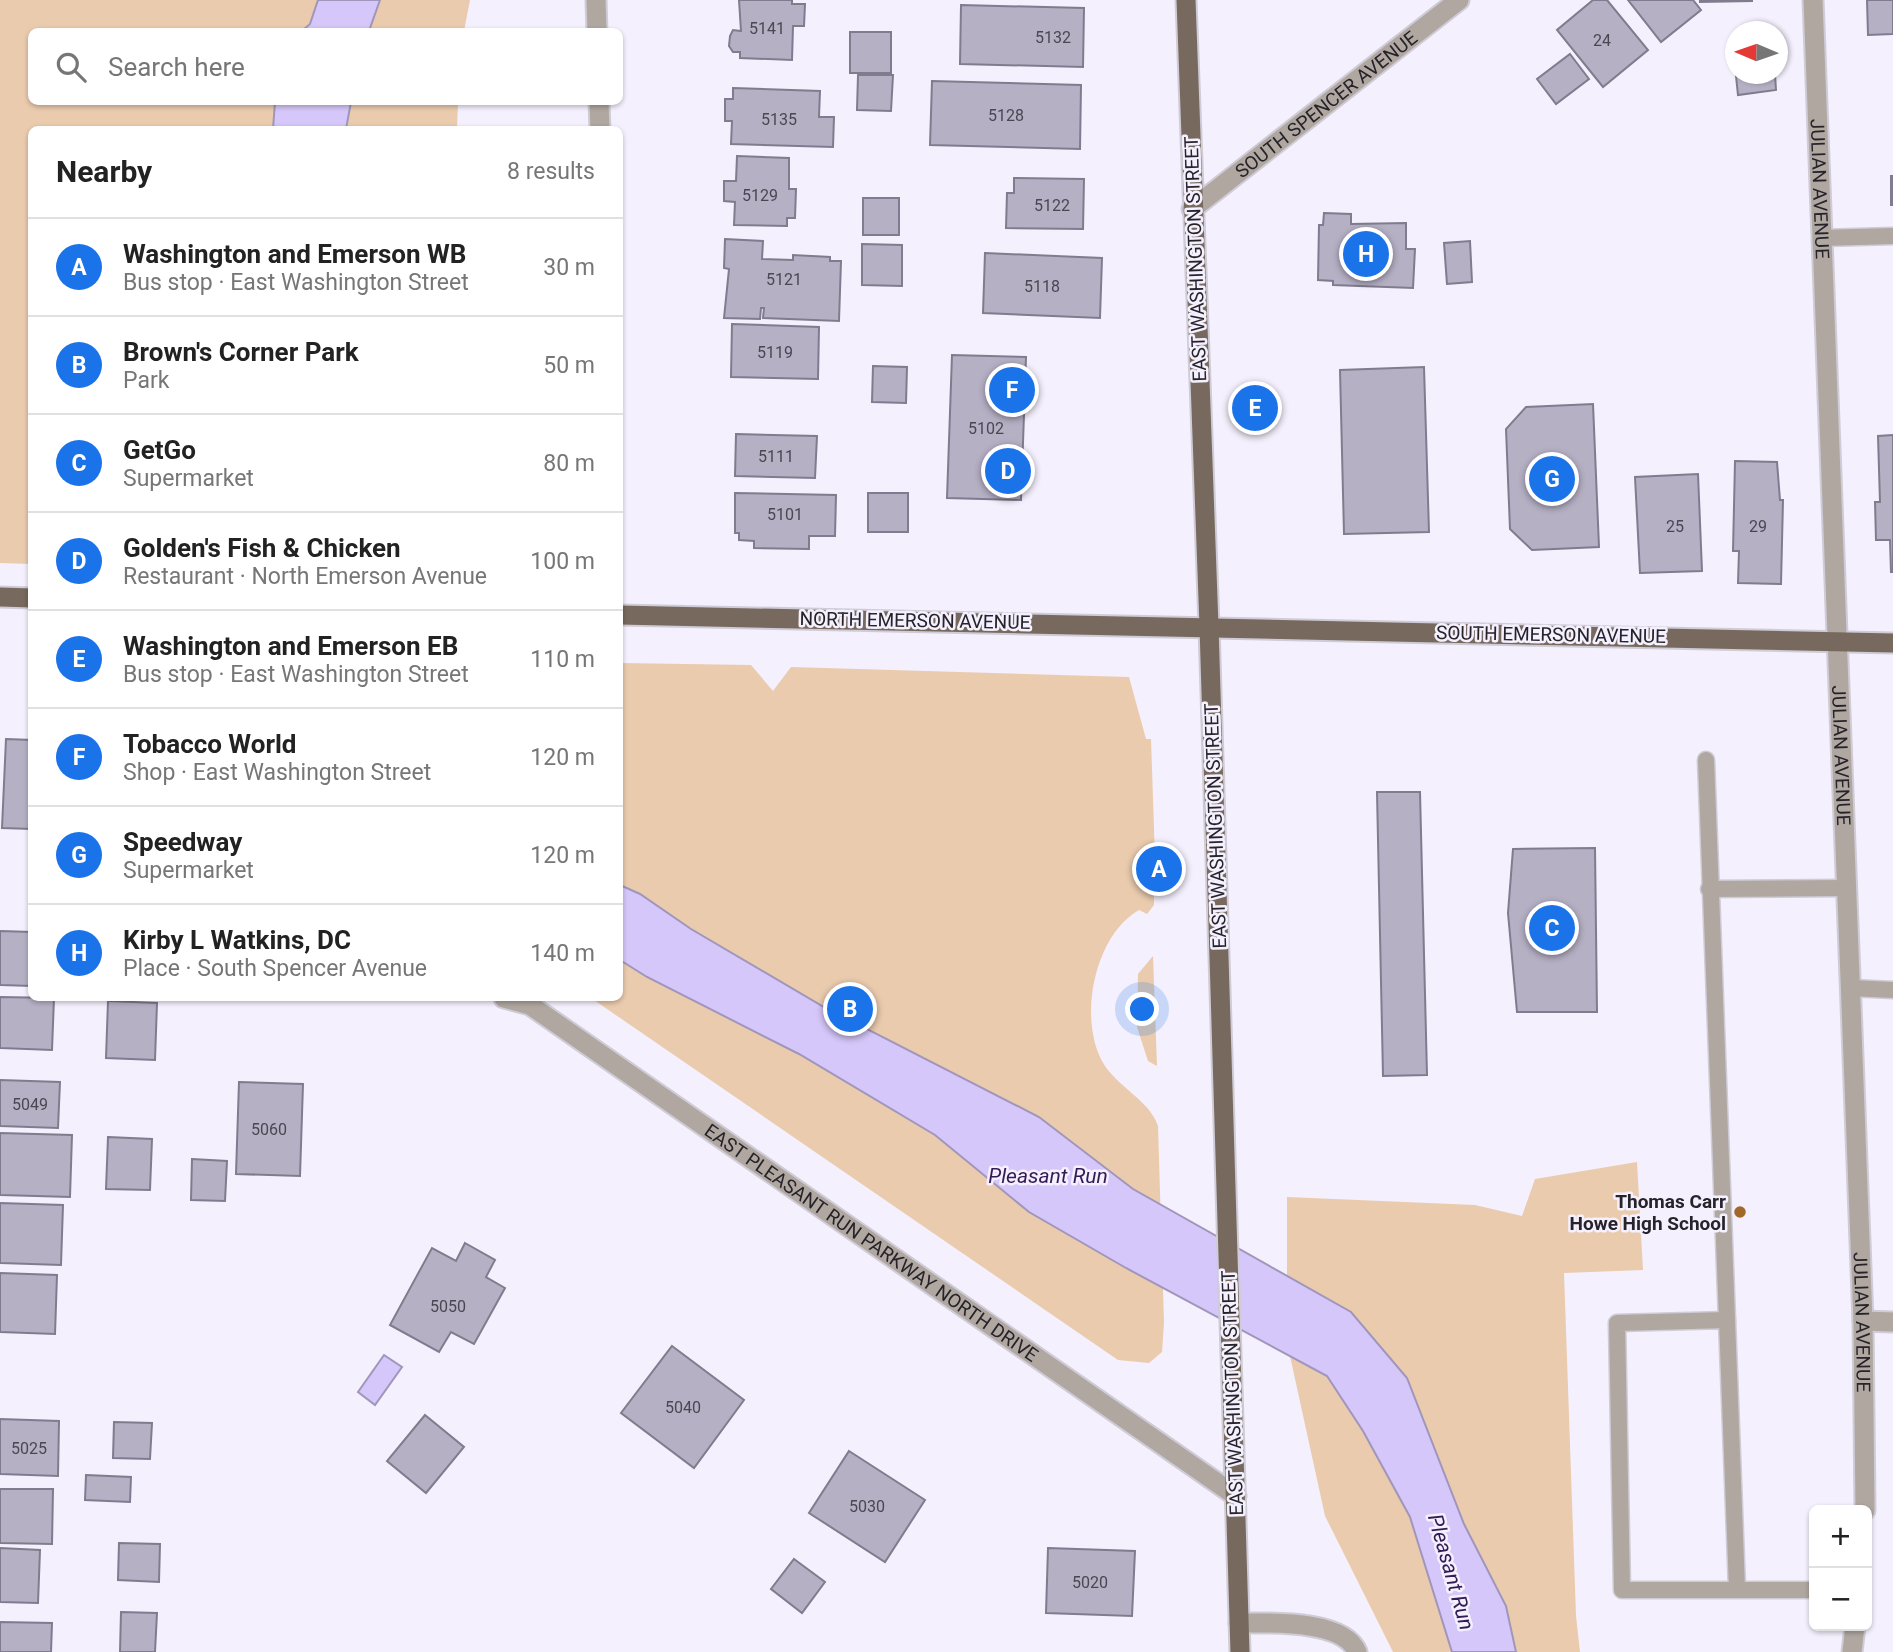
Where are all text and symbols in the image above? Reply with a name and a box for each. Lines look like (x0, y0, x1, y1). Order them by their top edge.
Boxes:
house number: 5141 (749, 19, 785, 38)
north arrow (1725, 21, 1788, 84)
street label: SOUTH SPENCER AVENUE (1231, 26, 1422, 183)
search box (28, 28, 623, 105)
house number: 5132 (1035, 28, 1071, 47)
house number: 24 (1593, 31, 1611, 50)
icon: search (52, 48, 90, 86)
text: Search here (108, 52, 245, 82)
house number: 5128 (988, 106, 1024, 125)
house number: 5135 (761, 110, 797, 129)
street label: JULIAN AVENUE (1806, 118, 1834, 260)
street label: EAST WASHINGTON STREET (1180, 136, 1211, 382)
text: Nearby (56, 154, 152, 189)
text: 8 results (507, 158, 595, 185)
house number: 5129 (742, 186, 778, 205)
house number: 5122 (1034, 196, 1070, 215)
pin: H (1343, 228, 1389, 280)
text: Washington and Emerson WB (123, 239, 466, 269)
text: A (71, 254, 87, 281)
text: 30 m (543, 254, 595, 281)
text: Bus stop · East Washington Street (123, 269, 469, 296)
house number: 5121 (766, 270, 802, 289)
house number: 5118 (1024, 277, 1060, 296)
text: Brown's Corner Park (123, 337, 359, 367)
house number: 5119 (757, 343, 793, 362)
text: B (72, 352, 86, 379)
text: 50 m (543, 352, 595, 379)
pin: F (989, 364, 1035, 416)
text: Park (123, 367, 169, 394)
pin: E (1232, 382, 1278, 434)
house number: 5102 (968, 419, 1004, 438)
text: GetGo (123, 435, 196, 465)
pin: D (985, 445, 1031, 497)
house number: 5111 (758, 447, 794, 466)
text: C (71, 450, 87, 477)
text: 80 m (543, 450, 595, 477)
pin: G (1529, 453, 1575, 505)
text: Supermarket (123, 465, 254, 492)
house number: 5101 (767, 505, 803, 524)
house number: 25 (1666, 517, 1684, 536)
house number: 29 (1749, 517, 1767, 536)
text: Golden's Fish & Chicken (123, 533, 401, 563)
text: D (72, 548, 86, 575)
text: 100 m (530, 548, 595, 575)
text: Restaurant · North Emerson Avenue (123, 563, 487, 590)
street label: NORTH EMERSON AVENUE (799, 607, 1031, 634)
street label: SOUTH EMERSON AVENUE (1436, 621, 1666, 648)
text: Washington and Emerson EB (123, 631, 458, 661)
text: E (73, 646, 85, 673)
text: 110 m (530, 646, 595, 673)
text: Bus stop · East Washington Street (123, 661, 469, 688)
street label: JULIAN AVENUE (1827, 685, 1855, 826)
street label: EAST WASHINGTON STREET (1200, 703, 1231, 949)
text: Tobacco World (123, 729, 296, 759)
text: F (73, 744, 85, 771)
text: 120 m (530, 744, 595, 771)
text: Shop · East Washington Street (123, 759, 431, 786)
text: Speedway (123, 827, 242, 857)
text: G (71, 842, 87, 869)
text: 120 m (530, 842, 595, 869)
pin: A (1136, 843, 1182, 895)
text: Supermarket (123, 857, 254, 884)
pin: C (1529, 902, 1575, 954)
text: Kirby L Watkins, DC (123, 925, 351, 955)
text: H (71, 940, 87, 967)
text: 140 m (530, 940, 595, 967)
text: Place · South Spencer Avenue (123, 955, 427, 982)
pin: B (827, 983, 873, 1035)
your location (1125, 992, 1159, 1026)
house number: 5049 (12, 1095, 48, 1114)
street label: EAST PLEASANT RUN PARKWAY NORTH DRIVE (700, 1119, 1043, 1367)
house number: 5060 (251, 1120, 287, 1139)
water label: Pleasant Run (988, 1164, 1108, 1188)
place label: Thomas Carr Howe High School (1570, 1190, 1726, 1235)
marker: Thomas Carr Howe High School (1732, 1204, 1748, 1220)
street label: JULIAN AVENUE (1848, 1252, 1875, 1393)
street label: EAST WASHINGTON STREET (1217, 1270, 1248, 1516)
house number: 5050 (430, 1297, 466, 1316)
house number: 5040 (665, 1398, 701, 1417)
house number: 5025 (11, 1439, 47, 1458)
house number: 5030 (849, 1497, 885, 1516)
map controls (1809, 1505, 1872, 1631)
button: + (1809, 1505, 1872, 1568)
water label: Pleasant Run (1423, 1511, 1479, 1633)
button: − (1809, 1568, 1872, 1631)
house number: 5020 (1072, 1573, 1108, 1592)

